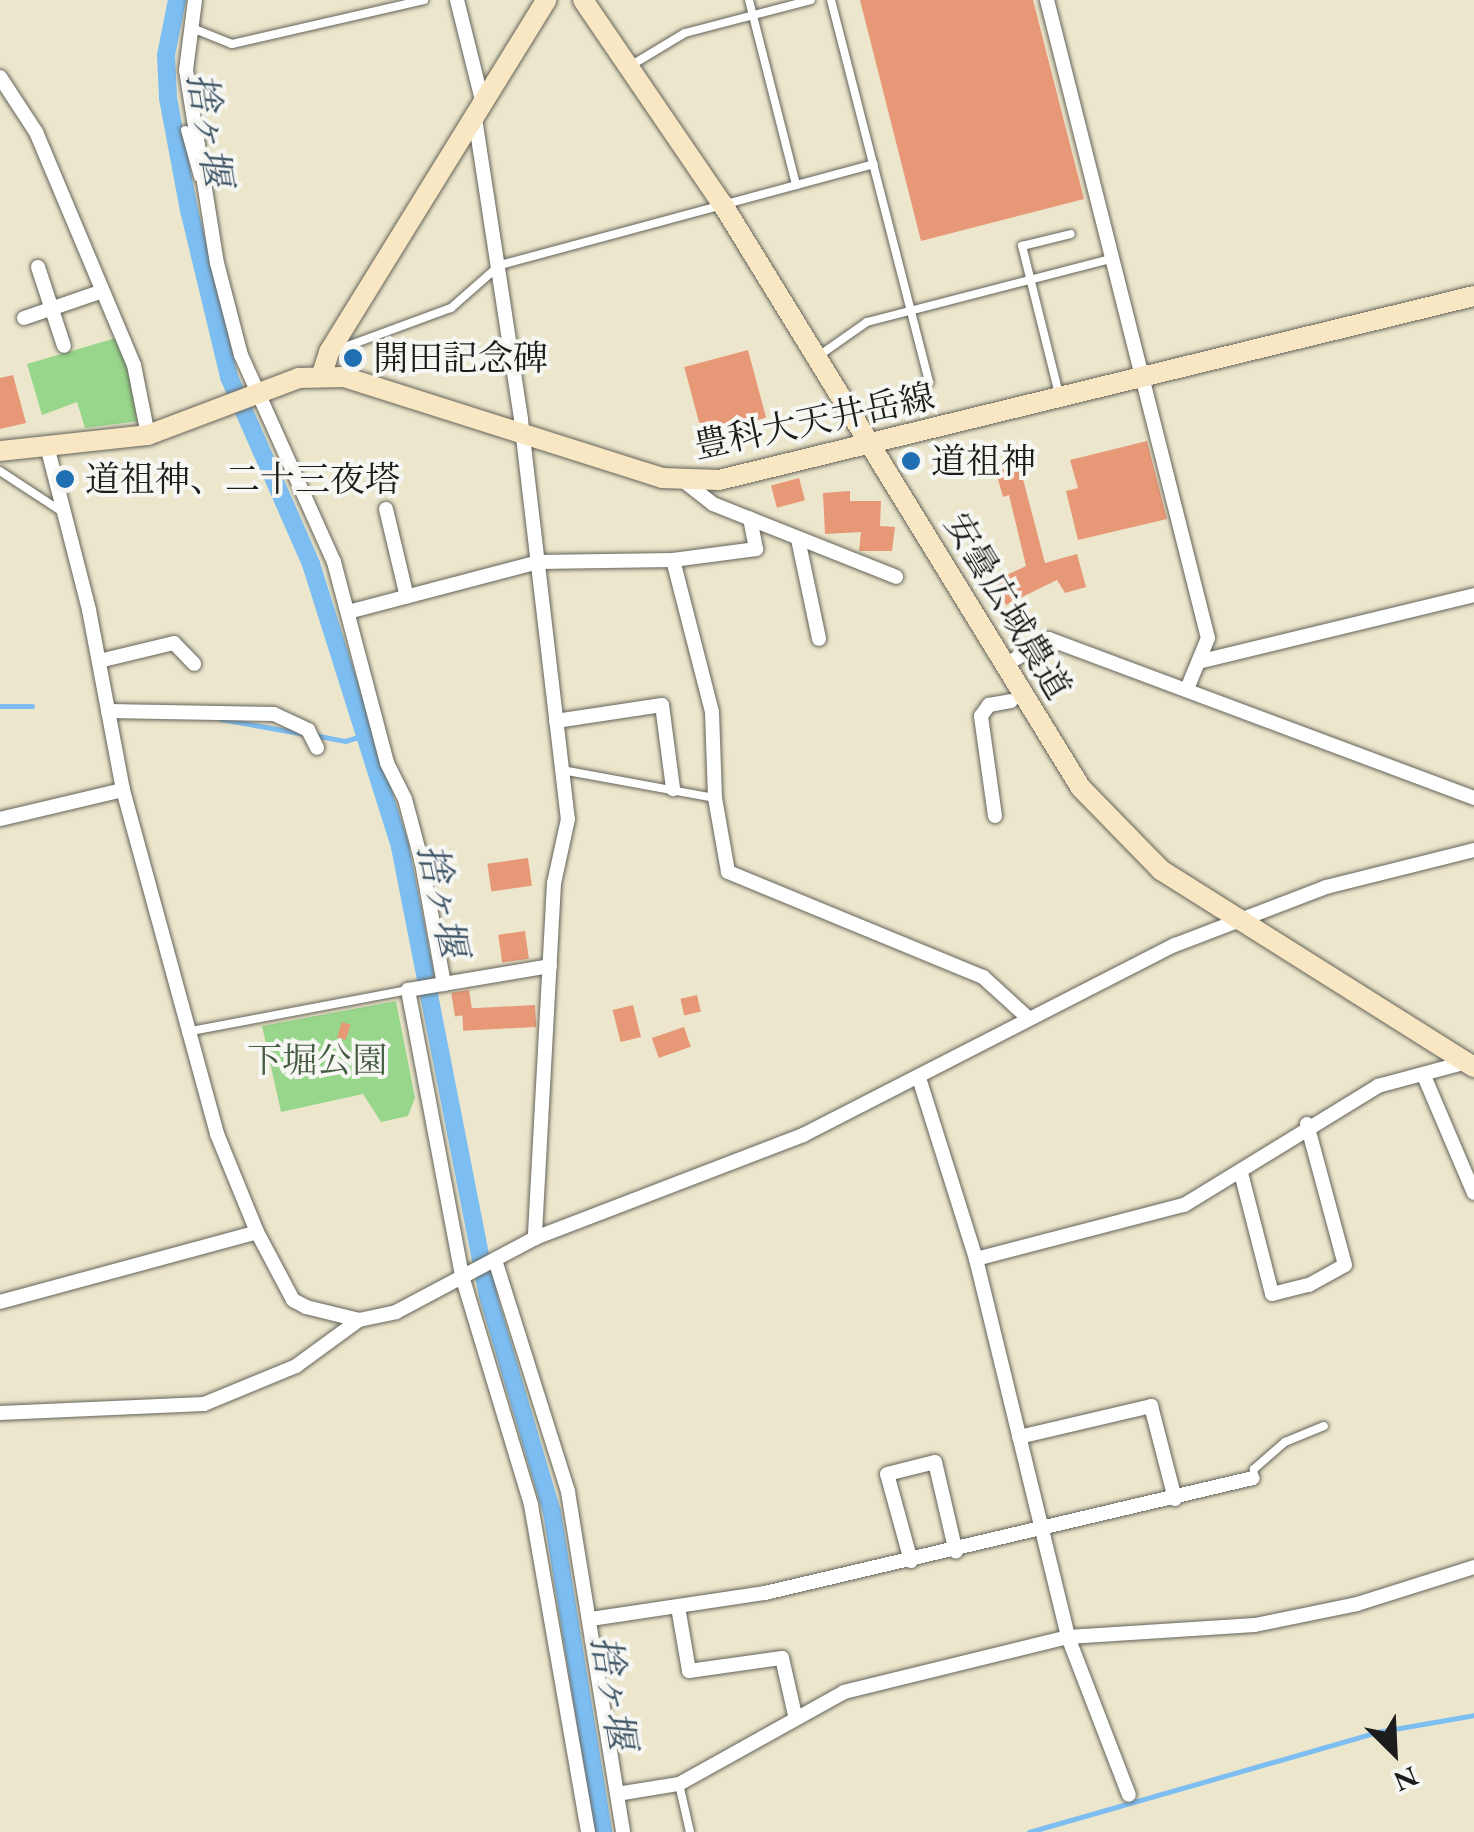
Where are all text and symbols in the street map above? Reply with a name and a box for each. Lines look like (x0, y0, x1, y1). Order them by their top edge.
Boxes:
water label: 捨ヶ堰 (179, 69, 241, 189)
place label: 開田記念碑 (373, 337, 548, 379)
marker: 開田記念碑 (342, 347, 364, 369)
street label: 豊科大天井岳線 (690, 375, 938, 467)
place label: 道祖神 (931, 440, 1036, 482)
marker: 道祖神 (900, 450, 922, 472)
place label: 道祖神、二十三夜塔 (85, 458, 400, 500)
marker: 道祖神、二十三夜塔 (54, 468, 76, 490)
street label: 安曇広域農道 (936, 505, 1080, 707)
water label: 捨ヶ堰 (409, 840, 477, 960)
park label: 下堀公園 (247, 1039, 387, 1081)
water label: 捨ヶ堰 (583, 1632, 645, 1752)
north arrow (1344, 1702, 1444, 1802)
text: N (1389, 1758, 1424, 1800)

